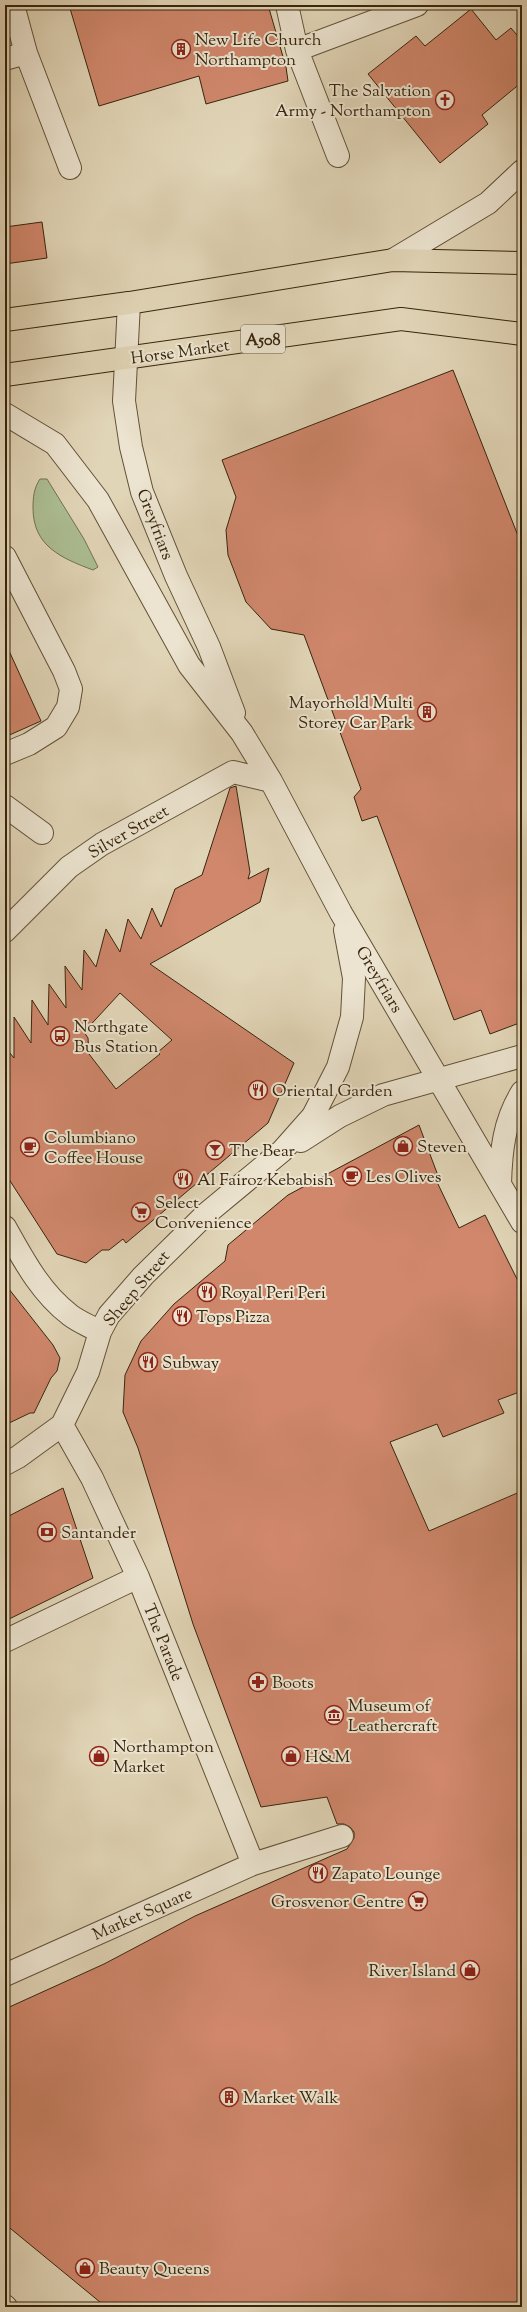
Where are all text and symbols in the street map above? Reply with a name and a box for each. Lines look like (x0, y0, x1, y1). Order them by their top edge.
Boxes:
place label: New Life Church Northampton (195, 29, 322, 73)
building icon: New Life Church Northampton (170, 38, 192, 60)
place label: The Salvation Army - Northampton (275, 80, 431, 124)
church icon: The Salvation Army - Northampton (434, 89, 456, 111)
road number: A508 (241, 325, 285, 353)
street label: Horse Market (129, 334, 231, 372)
street label: Greyfriars (130, 486, 179, 564)
place label: Mayorhold Multi Storey Car Park (289, 692, 413, 736)
building icon: Mayorhold Multi Storey Car Park (416, 701, 438, 723)
street label: Silver Street (84, 800, 174, 866)
street label: Greyfriars (349, 942, 408, 1018)
place label: Northgate Bus Station (74, 1016, 158, 1060)
bus stop icon: Northgate Bus Station (49, 1025, 71, 1047)
restaurant icon: Oriental Garden (247, 1079, 269, 1101)
place label: Oriental Garden (272, 1080, 393, 1104)
place label: Columbiano Coffee House (44, 1127, 143, 1171)
shop icon: Steven (392, 1135, 414, 1157)
cafe icon: Columbiano Coffee House (19, 1136, 41, 1158)
place label: Steven (417, 1136, 467, 1160)
bar icon: The Bear (204, 1139, 226, 1161)
place label: The Bear (229, 1140, 296, 1164)
cafe icon: Les Olives (341, 1165, 363, 1187)
place label: Les Olives (366, 1166, 442, 1190)
restaurant icon: Al Fairoz Kebabish (172, 1168, 194, 1190)
place label: Al Fairoz Kebabish (197, 1169, 334, 1193)
place label: Select Convenience (155, 1192, 252, 1236)
supermarket icon: Select Convenience (130, 1201, 152, 1223)
street label: Sheep Street (99, 1246, 177, 1332)
restaurant icon: Royal Peri Peri (196, 1281, 218, 1303)
place label: Royal Peri Peri (221, 1282, 326, 1306)
restaurant icon: Tops Pizza (171, 1305, 193, 1327)
place label: Tops Pizza (196, 1306, 270, 1330)
restaurant icon: Subway (137, 1351, 159, 1373)
place label: Subway (162, 1352, 220, 1376)
bank icon: Santander (36, 1521, 58, 1543)
place label: Santander (61, 1522, 137, 1546)
street label: The Parade (136, 1600, 189, 1685)
pharmacy icon: Boots (247, 1671, 269, 1693)
place label: Boots (272, 1672, 314, 1696)
place label: Museum of Leathercraft (348, 1695, 438, 1739)
museum icon: Museum of Leathercraft (323, 1704, 345, 1726)
place label: Northampton Market (113, 1736, 214, 1780)
shop icon: Northampton Market (88, 1745, 110, 1767)
shop icon: H&M (280, 1745, 302, 1767)
place label: H&M (305, 1746, 351, 1770)
restaurant icon: Zapato Lounge (307, 1862, 329, 1884)
place label: Zapato Lounge (332, 1863, 441, 1887)
street label: Market Square (89, 1882, 197, 1948)
supermarket icon: Grosvenor Centre (407, 1890, 429, 1912)
place label: Grosvenor Centre (271, 1891, 404, 1915)
shop icon: River Island (459, 1959, 481, 1981)
place label: River Island (368, 1960, 456, 1984)
building icon: Market Walk (218, 2086, 240, 2108)
place label: Market Walk (243, 2087, 339, 2111)
shop icon: Beauty Queens (74, 2257, 96, 2279)
place label: Beauty Queens (99, 2258, 210, 2282)

